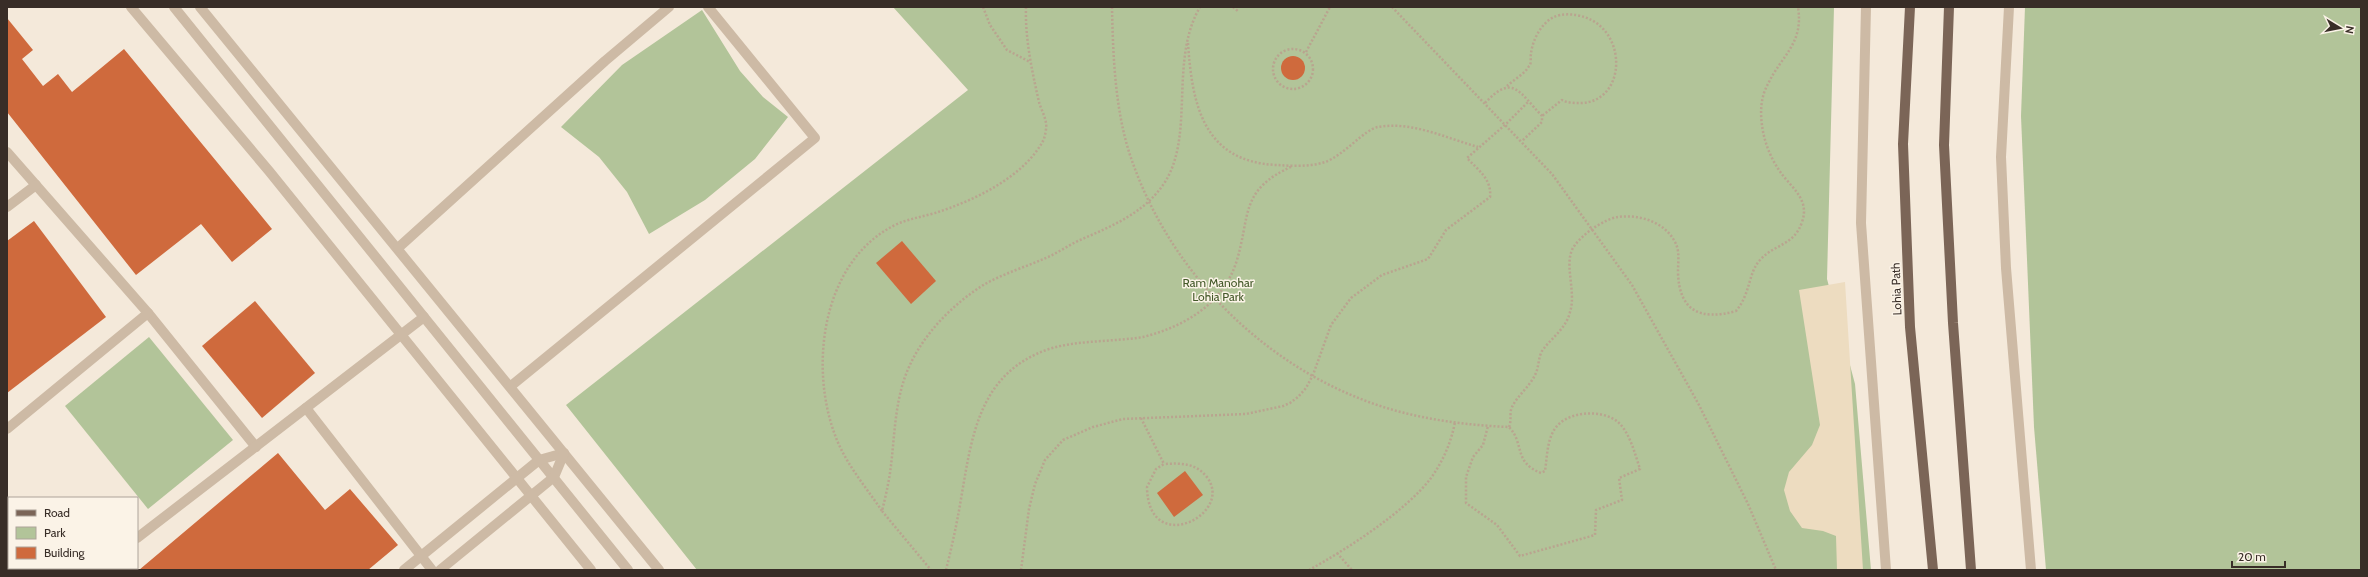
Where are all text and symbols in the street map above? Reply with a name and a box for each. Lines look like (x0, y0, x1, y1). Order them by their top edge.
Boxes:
north arrow (2320, 8, 2360, 48)
text: N (2342, 25, 2357, 35)
street label: Lohia Path (1888, 262, 1904, 316)
park label: Ram Manohar Lohia Park (1183, 275, 1254, 304)
legend (8, 497, 138, 569)
text: Road (44, 505, 70, 520)
text: Park (44, 525, 66, 540)
scale bar (2232, 543, 2285, 569)
text: Building (44, 545, 86, 560)
text: 20 m (2238, 549, 2266, 564)

